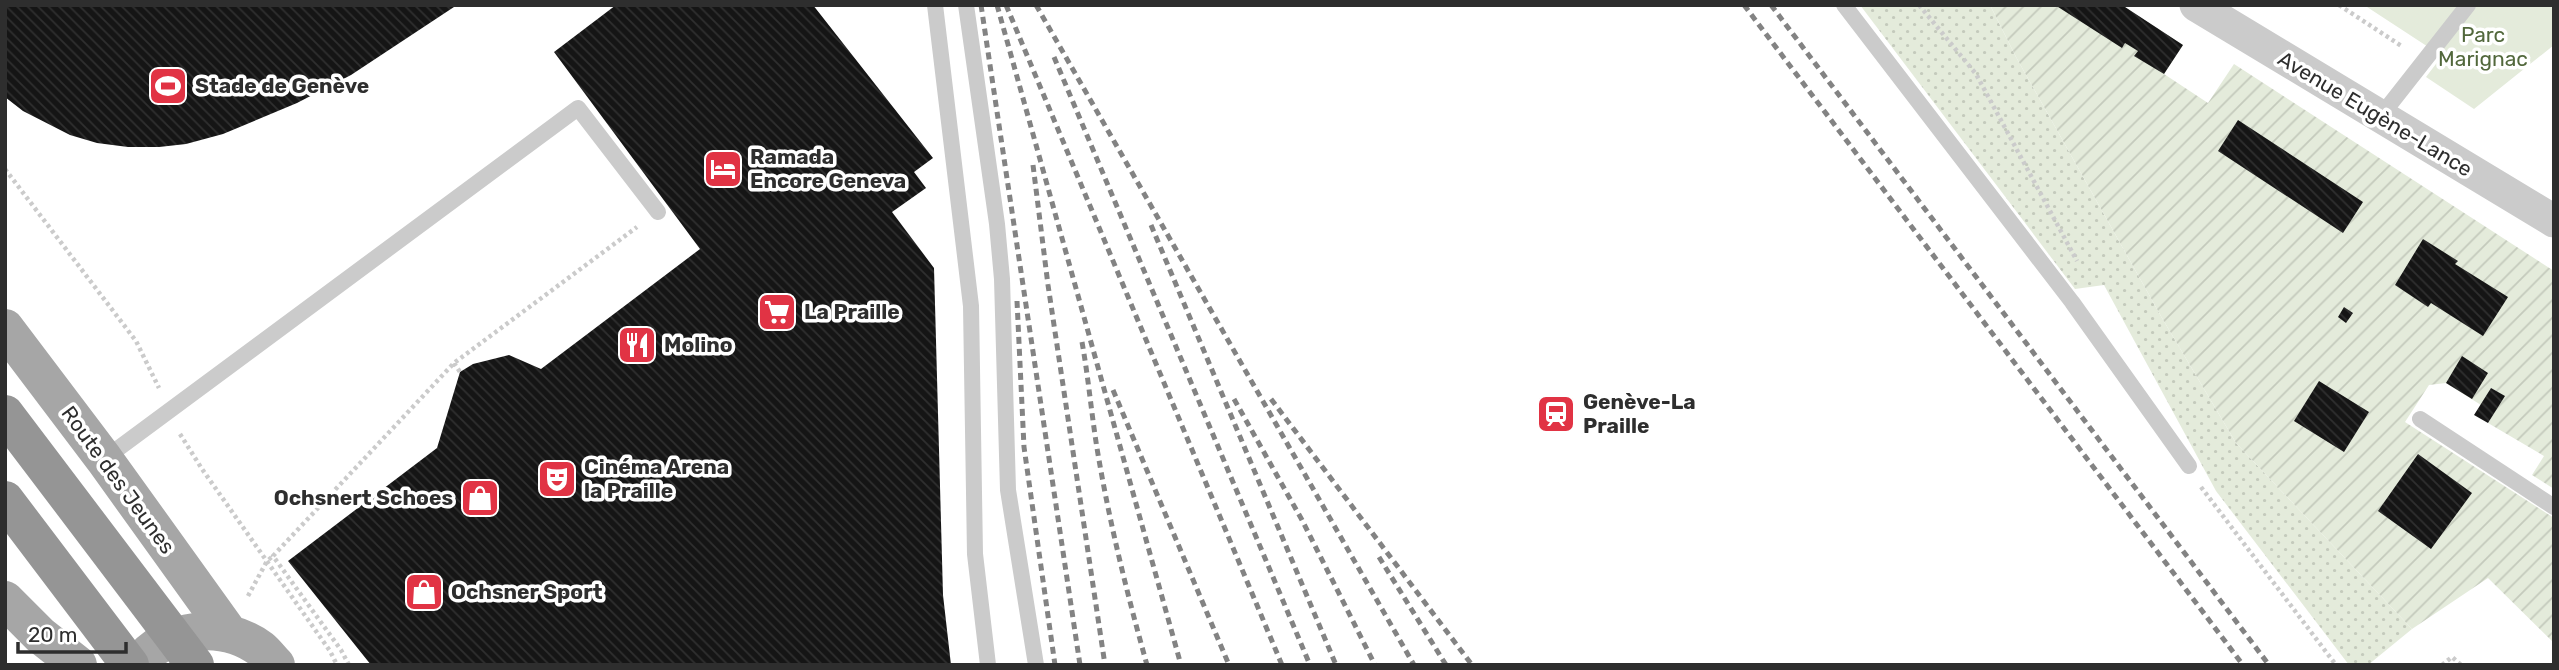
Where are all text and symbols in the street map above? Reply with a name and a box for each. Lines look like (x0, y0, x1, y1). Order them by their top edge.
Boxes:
park label: Parc Marignac (2438, 22, 2528, 71)
street label: Avenue Eugène-Lance (2274, 46, 2477, 182)
sports icon: Stade de Genève (147, 65, 189, 107)
place label: Stade de Genève (195, 73, 369, 98)
place label: Ramada Encore Geneva (750, 144, 906, 193)
hotel icon: Ramada Encore Geneva (702, 148, 744, 190)
supermarket icon: La Praille (756, 291, 798, 333)
place label: La Praille (804, 299, 900, 324)
restaurant icon: Molino (616, 324, 658, 366)
place label: Molino (664, 332, 733, 357)
place label: Genève-La Praille (1583, 389, 1696, 438)
station icon: Genève-La Praille (1535, 393, 1577, 435)
street label: Route des Jeunes (56, 401, 180, 558)
place label: Cinéma Arena la Praille (584, 454, 729, 503)
theatre icon: Cinéma Arena la Praille (536, 458, 578, 500)
shop icon: Ochsnert Schoes (459, 477, 501, 519)
place label: Ochsnert Schoes (274, 485, 453, 510)
shop icon: Ochsner Sport (403, 571, 445, 613)
place label: Ochsner Sport (451, 579, 603, 604)
scale bar (18, 610, 126, 654)
text: 20 m (28, 622, 77, 647)

